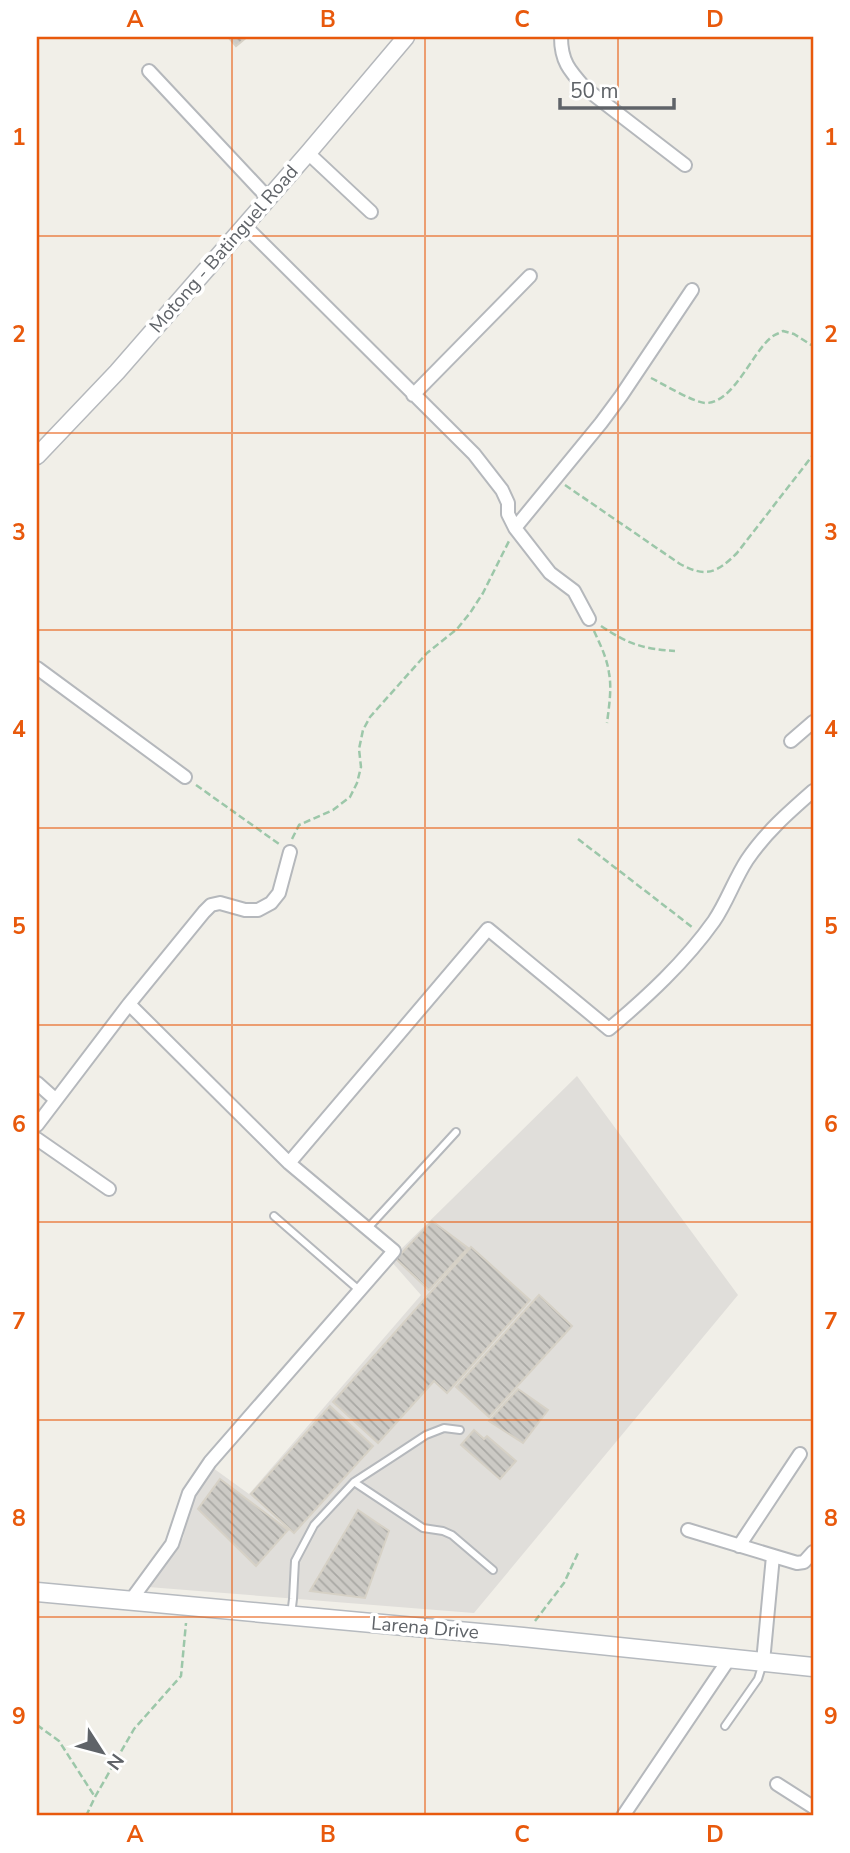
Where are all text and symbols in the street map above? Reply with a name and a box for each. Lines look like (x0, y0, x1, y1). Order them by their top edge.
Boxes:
text: A (126, 4, 144, 35)
text: B (320, 4, 336, 35)
text: C (514, 4, 530, 35)
text: D (706, 4, 724, 35)
scale bar (560, 66, 673, 110)
text: 50 m (570, 77, 619, 105)
text: 1 (12, 122, 26, 153)
text: 1 (824, 122, 838, 153)
street label: Motong - Batinguel Road (144, 159, 304, 339)
text: 2 (12, 319, 26, 350)
text: 2 (824, 319, 838, 350)
text: 3 (12, 517, 26, 548)
text: 3 (824, 517, 838, 548)
text: 4 (12, 714, 26, 745)
text: 4 (824, 714, 838, 745)
text: 5 (12, 911, 26, 942)
text: 5 (824, 911, 838, 942)
text: 6 (12, 1109, 26, 1140)
text: 6 (824, 1109, 838, 1140)
text: 7 (12, 1306, 26, 1337)
text: 7 (824, 1306, 838, 1337)
text: 8 (12, 1503, 26, 1534)
text: 8 (824, 1503, 838, 1534)
street label: Larena Drive (370, 1610, 480, 1646)
text: 9 (12, 1701, 26, 1732)
text: 9 (824, 1701, 838, 1732)
north arrow (66, 1716, 136, 1786)
text: N (100, 1748, 130, 1775)
text: A (126, 1819, 144, 1850)
text: B (320, 1819, 336, 1850)
text: C (514, 1819, 530, 1850)
text: D (706, 1819, 724, 1850)

